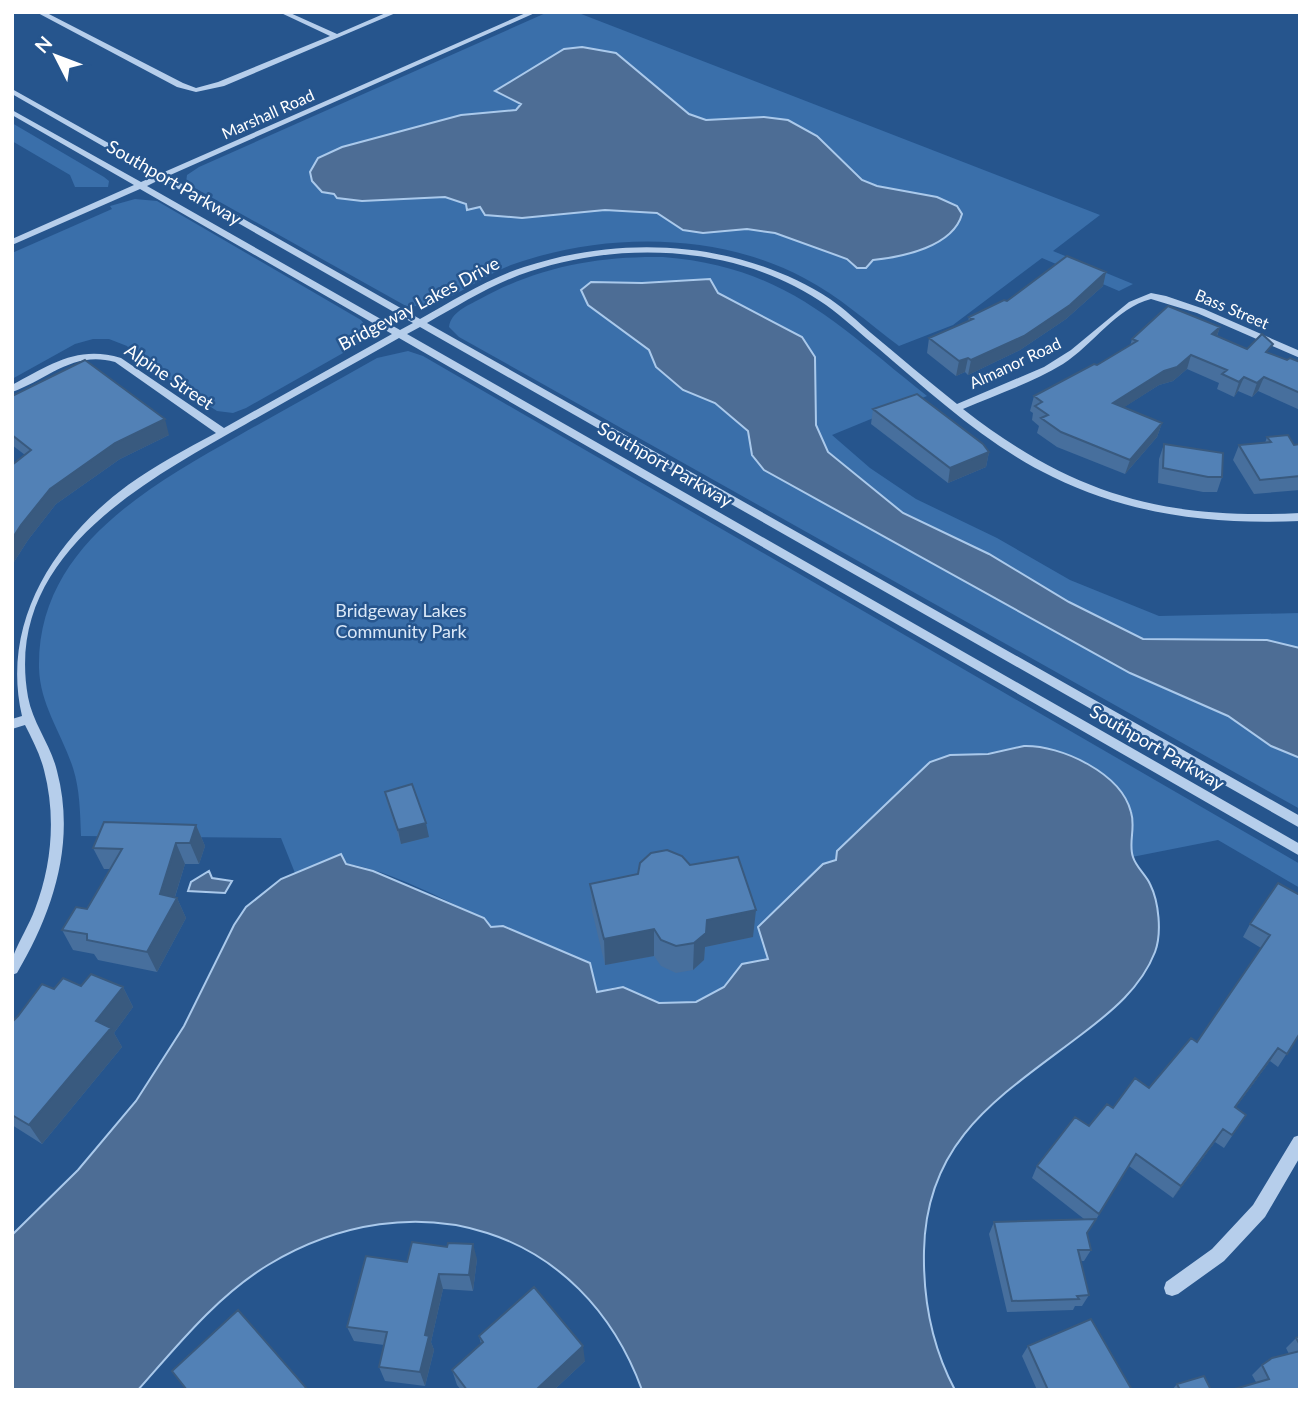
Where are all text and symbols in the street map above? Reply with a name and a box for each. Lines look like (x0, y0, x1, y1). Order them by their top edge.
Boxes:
north arrow (21, 21, 91, 91)
text: N (30, 31, 56, 57)
street label: Marshall Road (219, 85, 317, 142)
street label: Southport Parkway (103, 135, 246, 230)
street label: Bridgeway Lakes Drive (334, 251, 503, 355)
street label: Bass Street (1192, 285, 1272, 333)
street label: Almanor Road (966, 333, 1064, 392)
street label: Alpine Street (121, 338, 219, 414)
street label: Southport Parkway (594, 417, 737, 512)
park label: Bridgeway Lakes Community Park (335, 599, 467, 642)
street label: Southport Parkway (1086, 700, 1229, 795)

